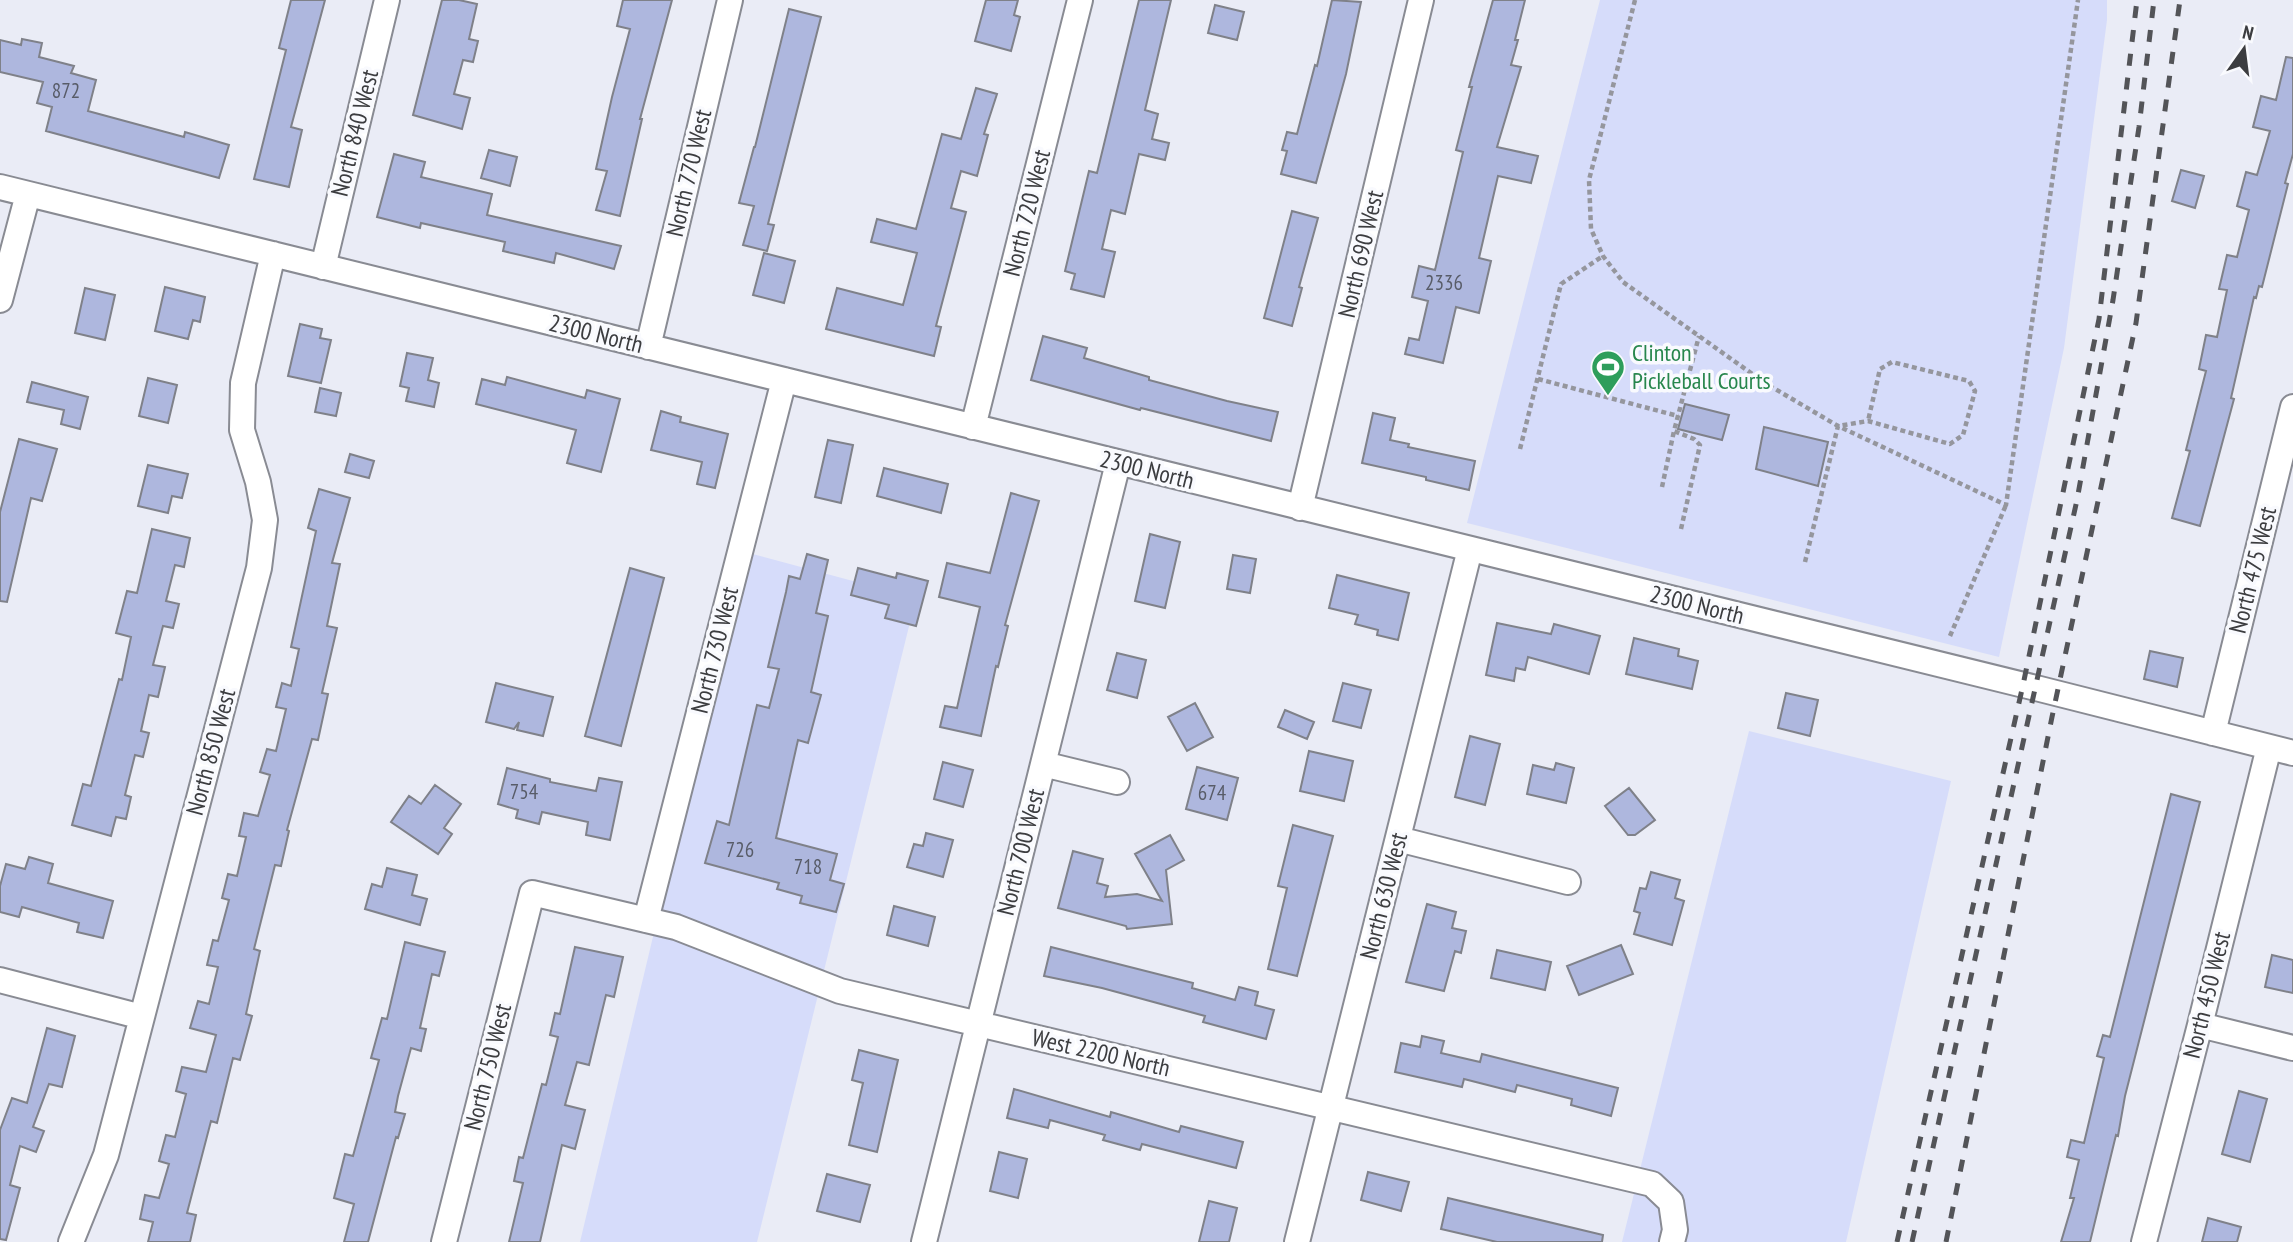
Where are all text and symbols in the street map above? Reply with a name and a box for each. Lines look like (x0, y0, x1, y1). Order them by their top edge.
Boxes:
north arrow (2209, 14, 2279, 84)
text: N (2240, 20, 2256, 45)
street label: North 840 West (324, 66, 385, 200)
house number: 872 (52, 77, 80, 104)
street label: North 770 West (659, 106, 718, 240)
street label: North 720 West (996, 146, 1057, 280)
street label: North 690 West (1331, 187, 1390, 321)
house number: 2336 (1425, 269, 1463, 296)
street label: 2300 North (546, 307, 646, 360)
place label: Clinton Pickleball Courts (1632, 337, 1771, 396)
sports icon: Clinton Pickleball Courts (1589, 348, 1627, 397)
street label: 2300 North (1097, 443, 1197, 496)
street label: North 475 West (2222, 503, 2283, 637)
street label: 2300 North (1647, 578, 1747, 631)
street label: North 730 West (684, 583, 745, 717)
street label: North 850 West (179, 685, 242, 819)
house number: 754 (510, 778, 539, 805)
house number: 674 (1198, 779, 1227, 806)
street label: North 700 West (990, 785, 1051, 919)
street label: North 630 West (1353, 829, 1414, 963)
house number: 726 (726, 836, 754, 863)
house number: 718 (794, 853, 822, 880)
street label: North 450 West (2176, 928, 2237, 1062)
street label: North 750 West (457, 1000, 518, 1134)
street label: West 2200 North (1029, 1022, 1173, 1083)

